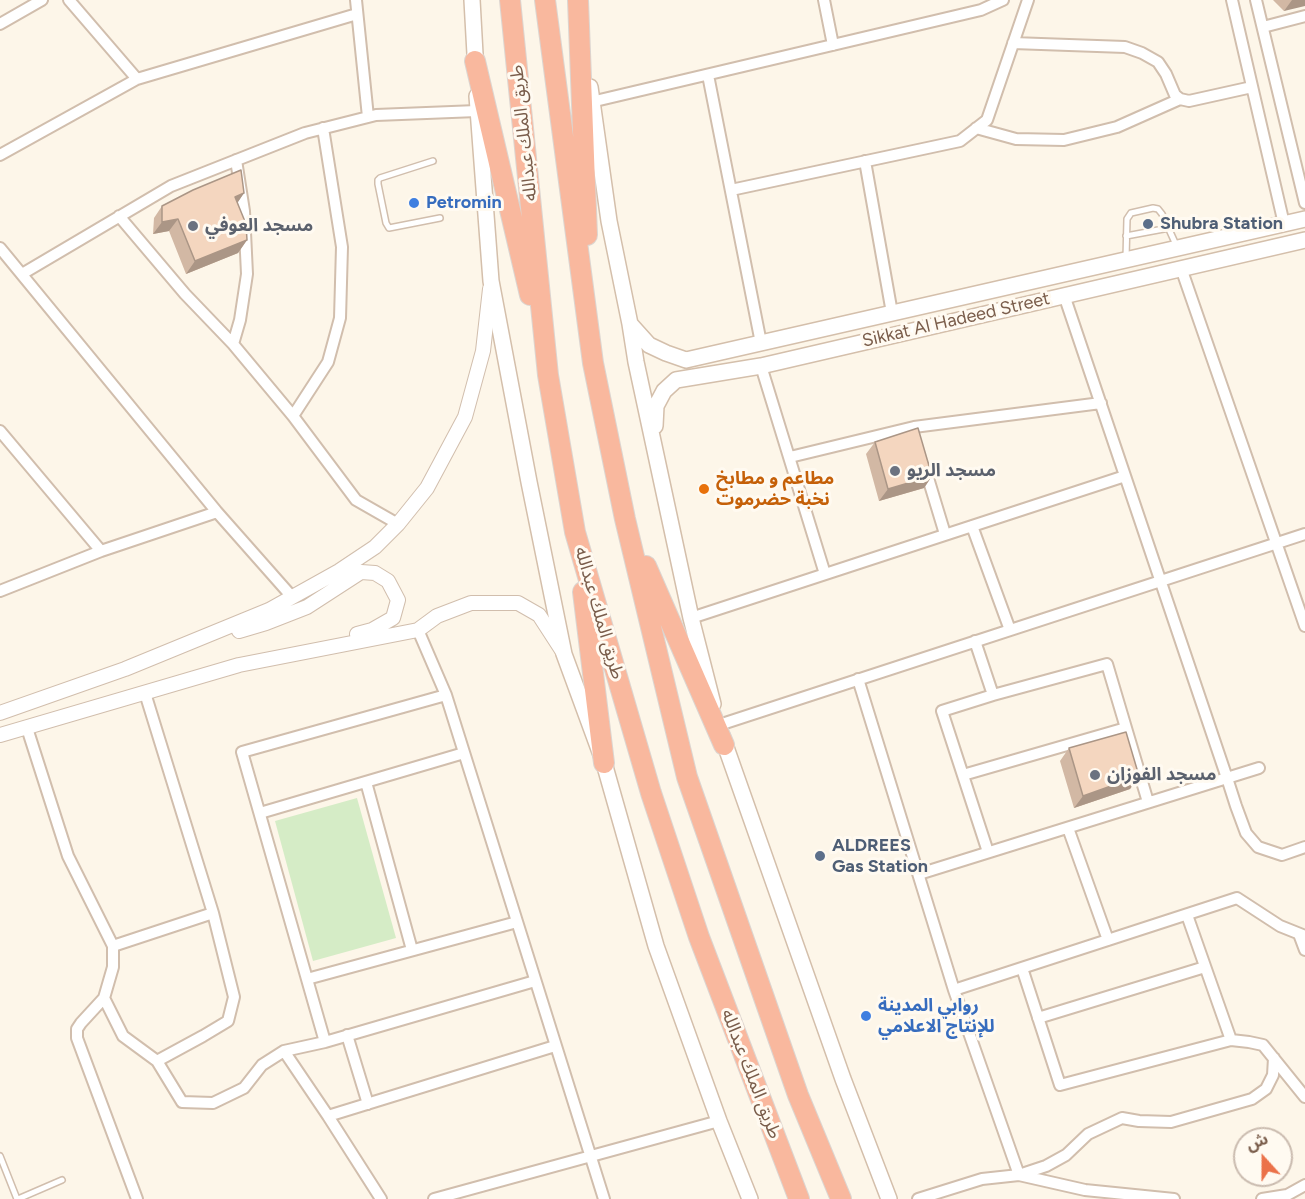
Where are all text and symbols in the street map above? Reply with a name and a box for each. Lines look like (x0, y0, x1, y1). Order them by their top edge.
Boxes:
street label: طريق الملك عبدالله (506, 64, 542, 202)
place label: Petromin (426, 192, 502, 214)
marker: Petromin (407, 196, 421, 210)
place label: Shubra Station (1160, 213, 1283, 235)
place label: مسجد العوفي (205, 215, 313, 237)
marker: Shubra Station (1141, 217, 1155, 231)
marker: مسجد العوفي (186, 219, 200, 233)
street label: Sikkat Al Hadeed Street (860, 288, 1052, 352)
place label: مسجد الريو (907, 460, 996, 482)
marker: مسجد الريو (888, 464, 902, 478)
place label: مطاعم و مطابخ نخبة حضرموت (716, 468, 834, 510)
marker: مطاعم و مطابخ نخبة حضرموت (697, 482, 711, 496)
street label: طريق الملك عبدالله (570, 544, 628, 682)
place label: مسجد الفوزان (1107, 764, 1217, 786)
marker: مسجد الفوزان (1088, 768, 1102, 782)
place label: ALDREES Gas Station (832, 835, 928, 878)
marker: ALDREES Gas Station (813, 849, 827, 863)
place label: روابي المدينة للإنتاج الاعلامي (878, 995, 994, 1038)
street label: طريق الملك عبدالله (716, 1006, 786, 1142)
marker: روابي المدينة للإنتاج الاعلامي (859, 1009, 873, 1023)
north arrow (1233, 1127, 1293, 1187)
text: ش (1243, 1129, 1271, 1154)

